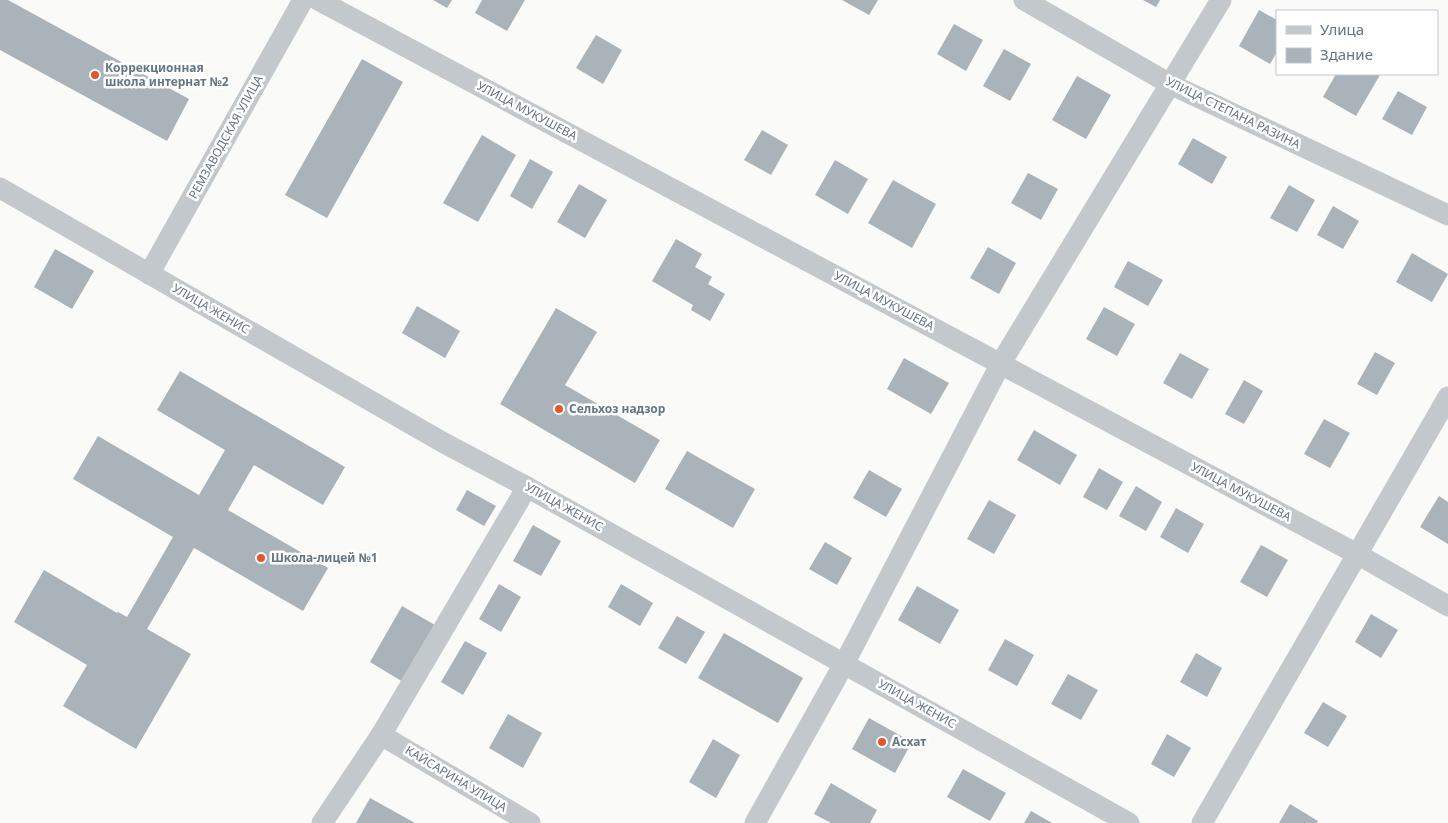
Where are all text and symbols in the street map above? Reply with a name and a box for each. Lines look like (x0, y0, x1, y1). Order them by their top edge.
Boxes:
legend (1276, 10, 1438, 75)
text: Улица (1320, 19, 1364, 39)
text: Здание (1320, 44, 1373, 64)
place label: Коррекционная школа интернат №2 (105, 59, 229, 90)
marker: Коррекционная школа интернат №2 (89, 69, 101, 81)
street label: РЕМЗАВОДСКАЯ УЛИЦА (184, 72, 267, 202)
street label: УЛИЦА СТЕПАНА РАЗИНА (1163, 73, 1304, 153)
street label: УЛИЦА МУКУШЕВА (474, 77, 581, 144)
street label: УЛИЦА МУКУШЕВА (831, 267, 938, 334)
street label: УЛИЦА ЖЕНИС (169, 280, 253, 338)
place label: Сельхоз надзор (569, 400, 666, 417)
marker: Сельхоз надзор (553, 403, 565, 415)
street label: УЛИЦА МУКУШЕВА (1188, 458, 1295, 525)
street label: УЛИЦА ЖЕНИС (522, 478, 607, 535)
place label: Школа-лицей №1 (271, 549, 378, 566)
marker: Школа-лицей №1 (255, 552, 267, 564)
street label: УЛИЦА ЖЕНИС (875, 675, 960, 732)
place label: Асхат (892, 733, 926, 750)
marker: Асхат (876, 736, 888, 748)
street label: КАЙСАРИНА УЛИЦА (402, 741, 511, 816)

